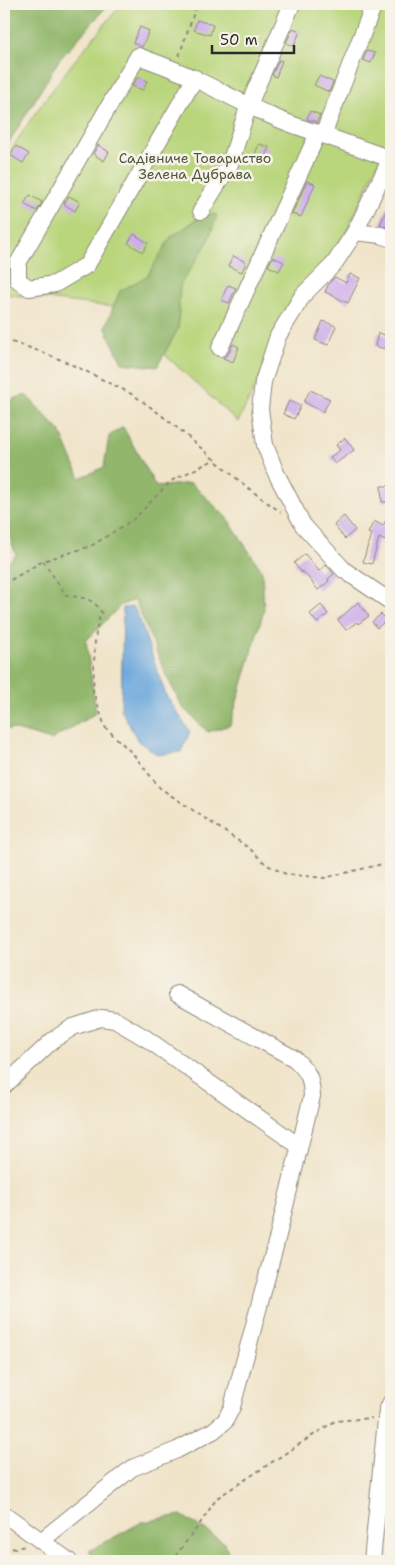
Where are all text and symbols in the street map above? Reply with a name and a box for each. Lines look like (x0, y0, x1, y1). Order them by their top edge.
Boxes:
scale bar (212, 22, 295, 54)
text: 50 m (220, 30, 258, 50)
park label: Садівниче Товариство Зелена Дубрава (119, 149, 271, 183)

